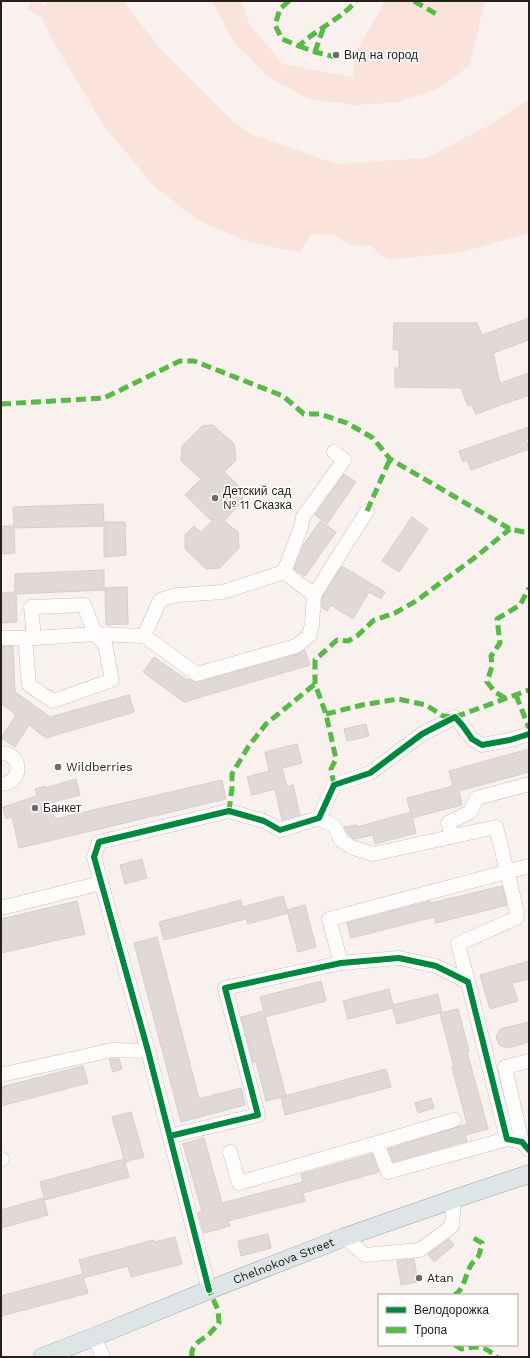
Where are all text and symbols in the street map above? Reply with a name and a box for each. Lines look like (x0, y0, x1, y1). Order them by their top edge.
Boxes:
place label: Вид на город (344, 48, 418, 62)
marker: Вид на город (331, 50, 341, 60)
place label: Детский сад № 11 Сказка (223, 484, 292, 512)
marker: Детский сад № 11 Сказка (210, 493, 220, 503)
place label: Wildberries (66, 760, 133, 774)
marker: Wildberries (53, 762, 63, 772)
place label: Банкет (43, 801, 82, 815)
marker: Банкет (30, 803, 40, 813)
street label: Chelnokova Street (231, 1235, 336, 1287)
place label: Atan (427, 1271, 454, 1285)
marker: Atan (414, 1273, 424, 1283)
legend (378, 1294, 518, 1346)
text: Велодорожка (414, 1303, 489, 1317)
text: Тропа (414, 1323, 448, 1337)

